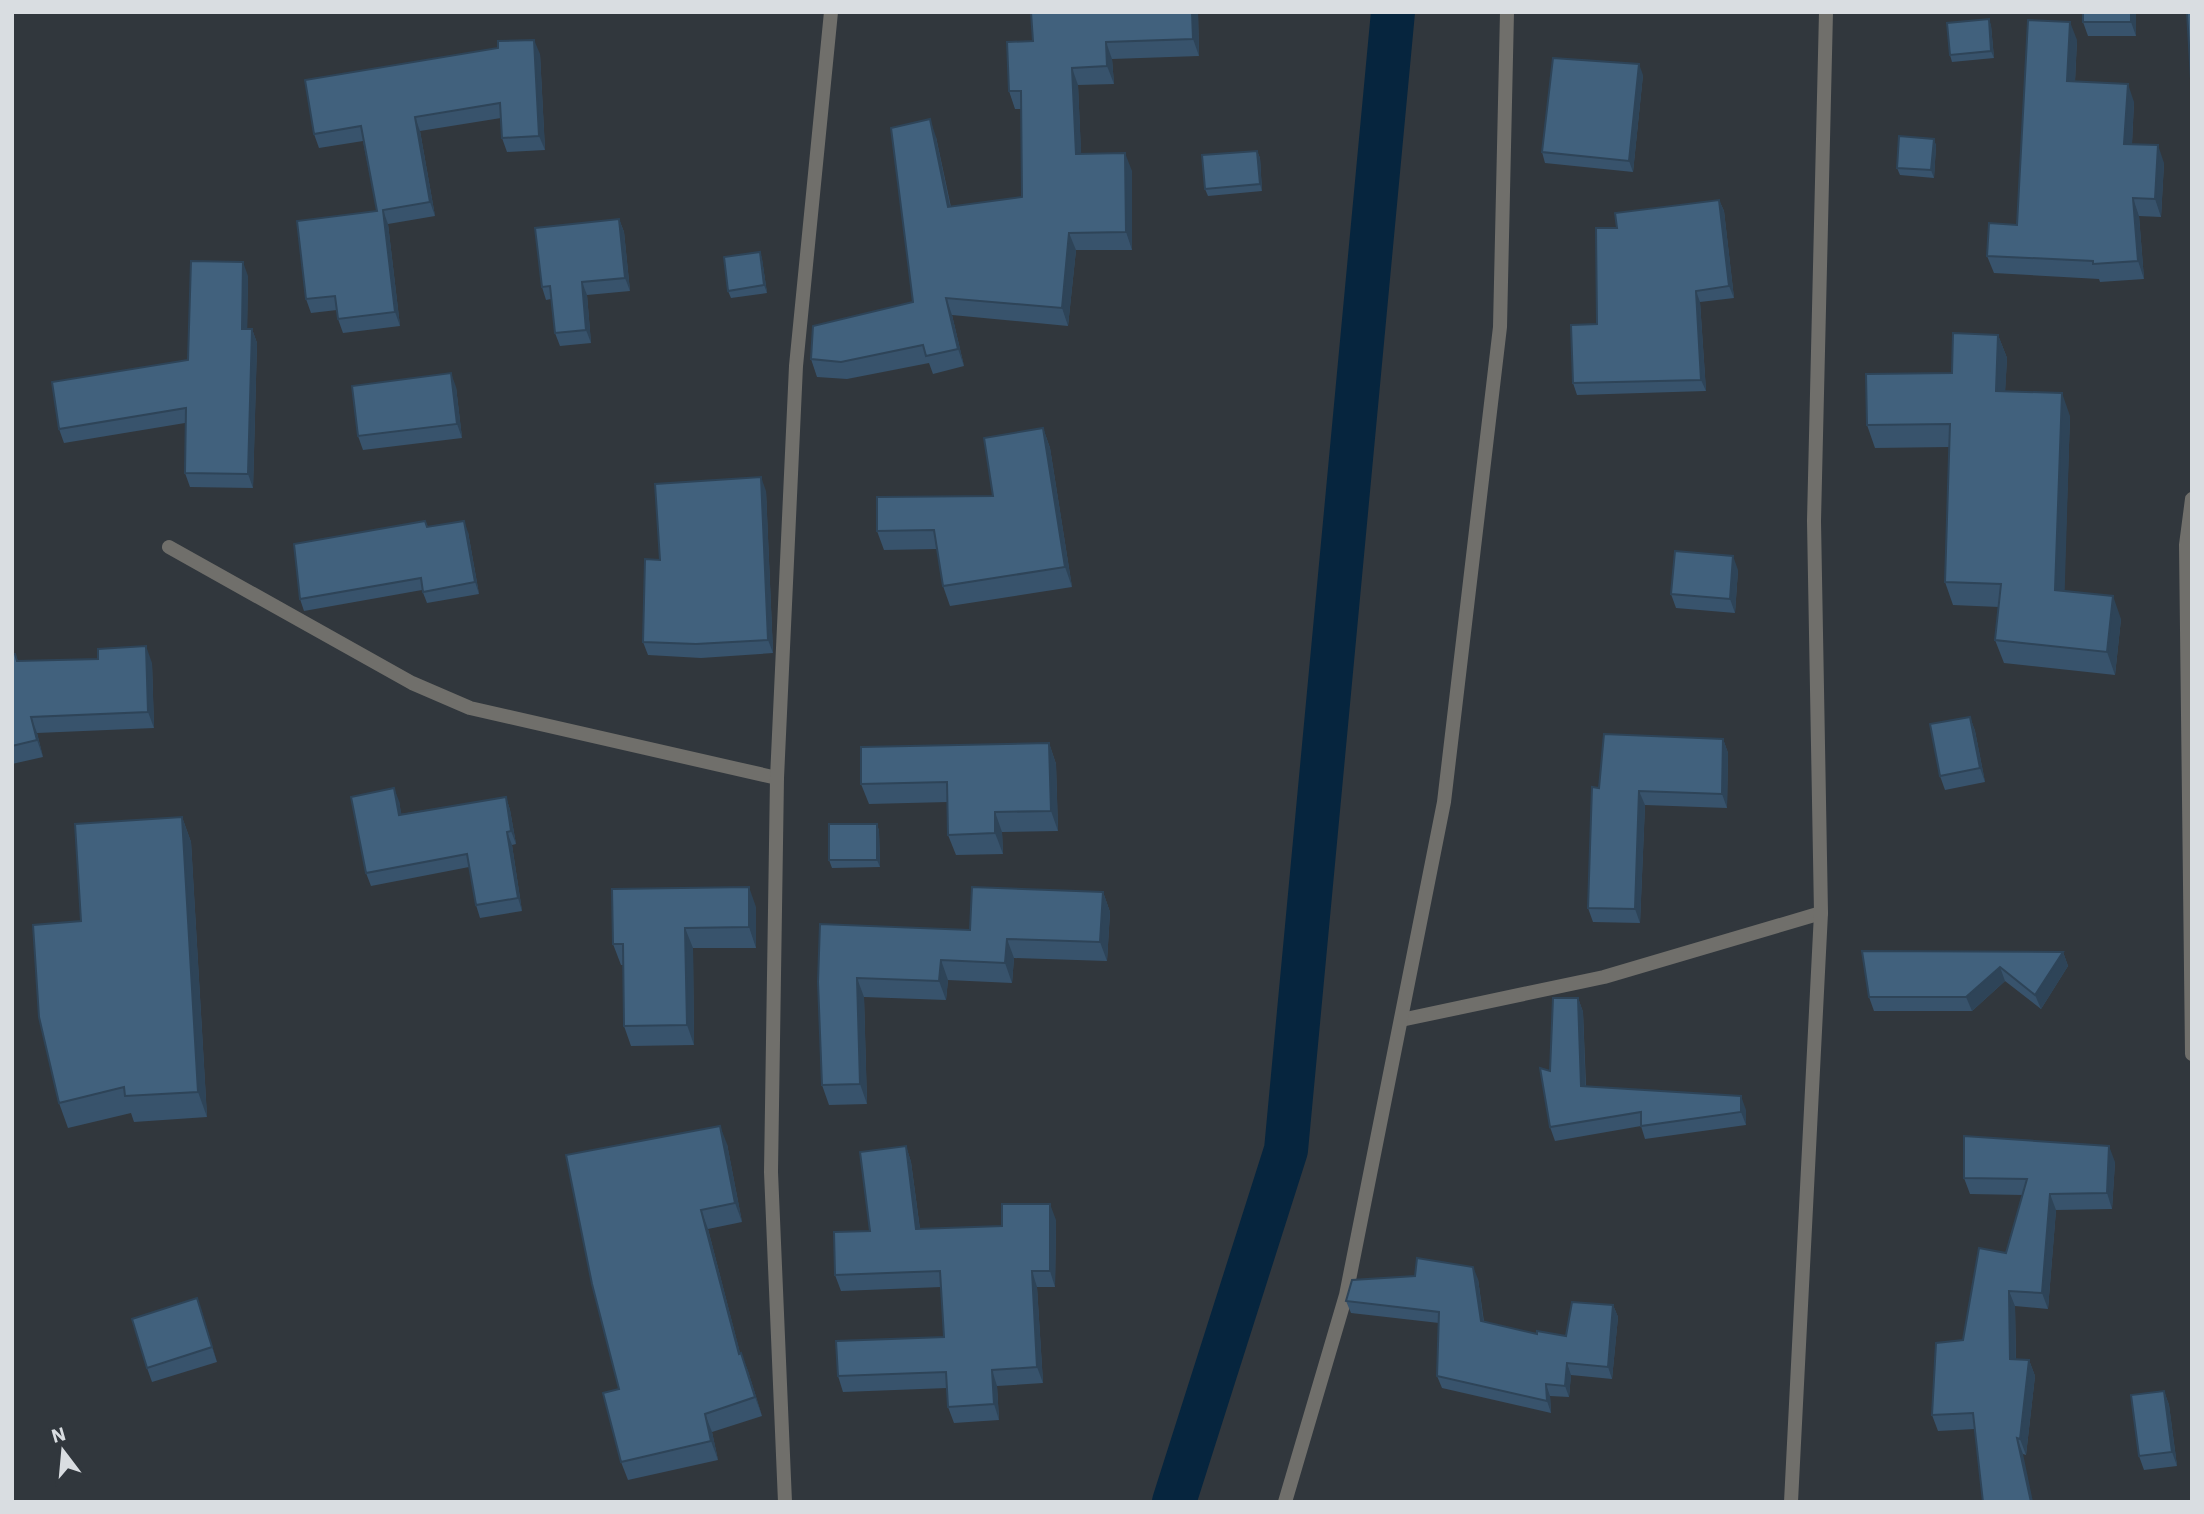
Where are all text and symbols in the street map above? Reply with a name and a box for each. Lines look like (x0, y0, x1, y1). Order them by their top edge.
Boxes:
north arrow (28, 1416, 98, 1486)
text: N (48, 1421, 68, 1448)

